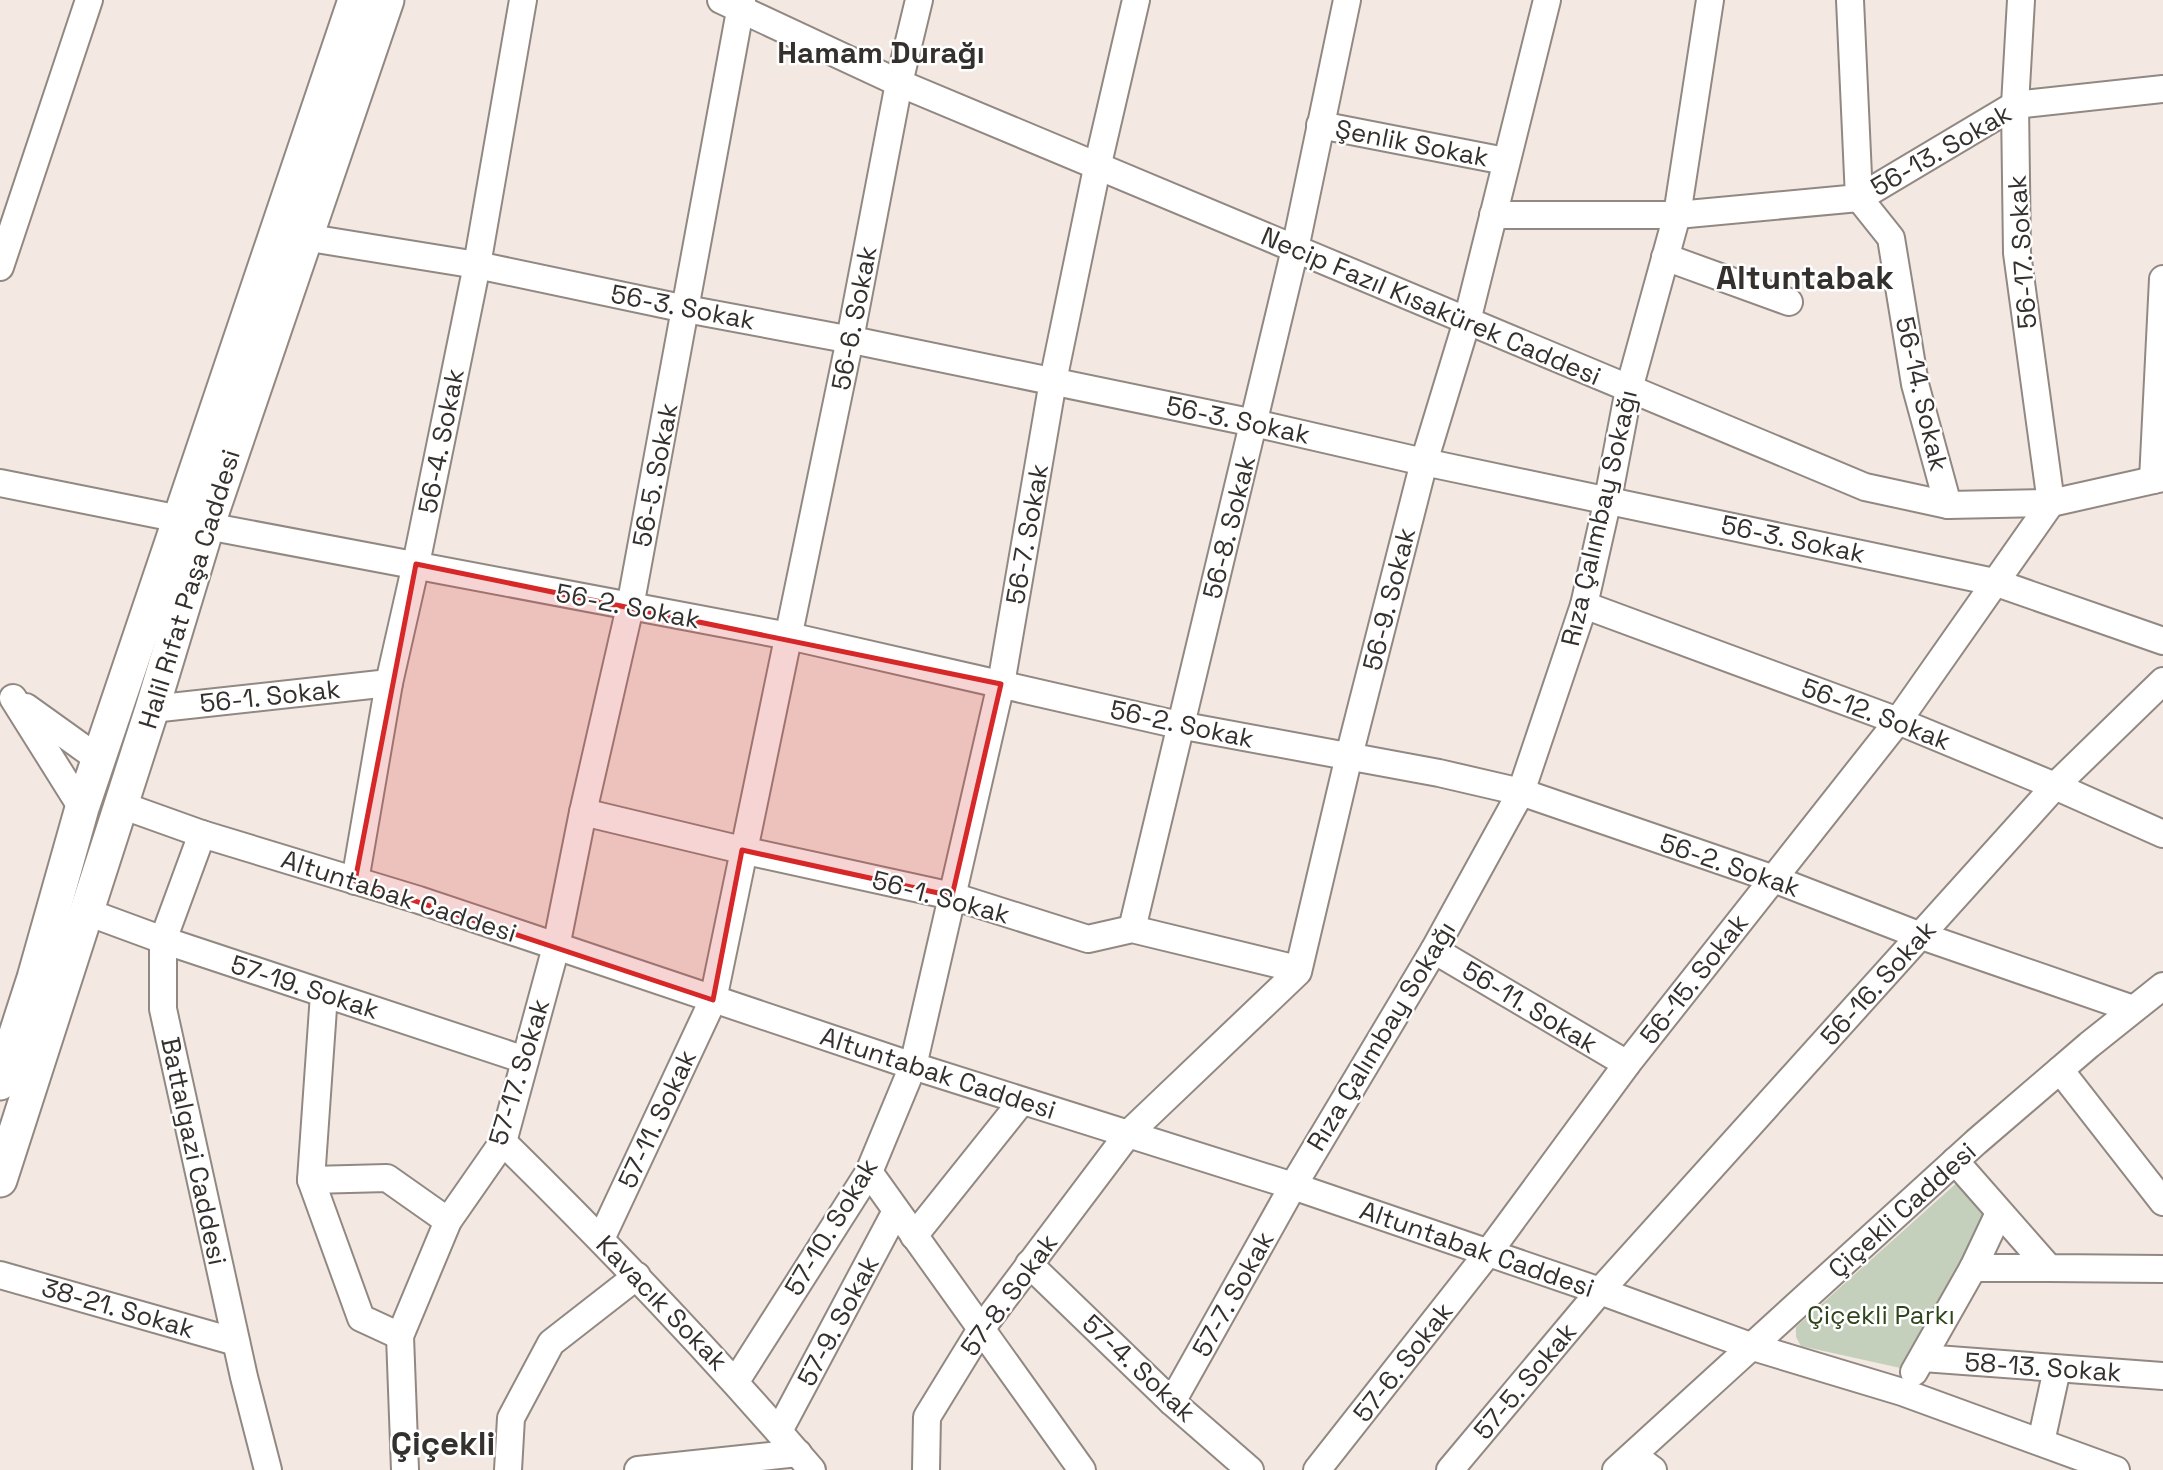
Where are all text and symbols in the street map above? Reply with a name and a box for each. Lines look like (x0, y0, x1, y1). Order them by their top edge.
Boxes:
district label: Hamam Durağı (777, 33, 985, 72)
street label: 56-13. Sokak (1865, 96, 2017, 204)
street label: Şenlik Sokak (1333, 111, 1491, 175)
street label: 56-17. Sokak (2000, 174, 2044, 330)
street label: Necip Fazıl Kısakürek Caddesi (1256, 219, 1606, 393)
street label: 56-6. Sokak (823, 243, 885, 393)
district label: Altuntabak (1716, 257, 1894, 299)
street label: 56-3. Sokak (608, 276, 758, 338)
street label: 56-14. Sokak (1888, 313, 1956, 475)
street label: 56-4. Sokak (410, 366, 472, 516)
street label: Rıza Çalımbay Sokağı (1553, 387, 1645, 649)
street label: 56-3. Sokak (1163, 388, 1313, 452)
street label: 56-5. Sokak (624, 400, 686, 550)
street label: Halil Rıfat Paşa Caddesi (130, 445, 248, 733)
street label: 56-8. Sokak (1195, 452, 1263, 602)
street label: 56-7. Sokak (998, 461, 1056, 607)
street label: 56-3. Sokak (1718, 507, 1868, 571)
street label: 56-9. Sokak (1355, 524, 1423, 674)
street label: 56-2. Sokak (553, 575, 703, 637)
street label: 56-12. Sokak (1797, 670, 1955, 758)
street label: 56-1. Sokak (198, 672, 342, 720)
street label: 56-2. Sokak (1107, 692, 1257, 756)
street label: 56-2. Sokak (1655, 825, 1805, 905)
street label: Altuntabak Caddesi (277, 842, 521, 950)
street label: 56-1. Sokak (868, 862, 1014, 932)
street label: 56-15. Sokak (1632, 907, 1756, 1051)
street label: 56-16. Sokak (1813, 913, 1943, 1053)
street label: Rıza Çalımbay Sokağı (1299, 915, 1463, 1157)
street label: 57-19. Sokak (227, 947, 383, 1027)
street label: 56-11. Sokak (1456, 953, 1604, 1061)
street label: 57-17. Sokak (481, 995, 557, 1149)
street label: Altuntabak Caddesi (816, 1019, 1060, 1127)
street label: Battalgazi Caddesi (153, 1034, 235, 1268)
street label: 57-11. Sokak (610, 1044, 704, 1194)
street label: Çiçekli Caddesi (1821, 1135, 1983, 1285)
street label: 57-10. Sokak (777, 1152, 885, 1302)
street label: Altuntabak Caddesi (1355, 1193, 1599, 1305)
street label: 57-7. Sokak (1184, 1225, 1282, 1363)
street label: 57-8. Sokak (953, 1227, 1065, 1363)
street label: Kavacık Sokak (589, 1228, 735, 1378)
street label: 57-9. Sokak (789, 1250, 887, 1392)
street label: 38-21. Sokak (38, 1270, 198, 1346)
street label: 57-6. Sokak (1346, 1295, 1460, 1429)
park label: Çiçekli Parkı (1807, 1298, 1955, 1332)
street label: 57-4. Sokak (1075, 1307, 1203, 1429)
street label: 57-5. Sokak (1466, 1315, 1584, 1447)
street label: 58-13. Sokak (1963, 1345, 2123, 1389)
district label: Çiçekli (391, 1423, 495, 1465)

